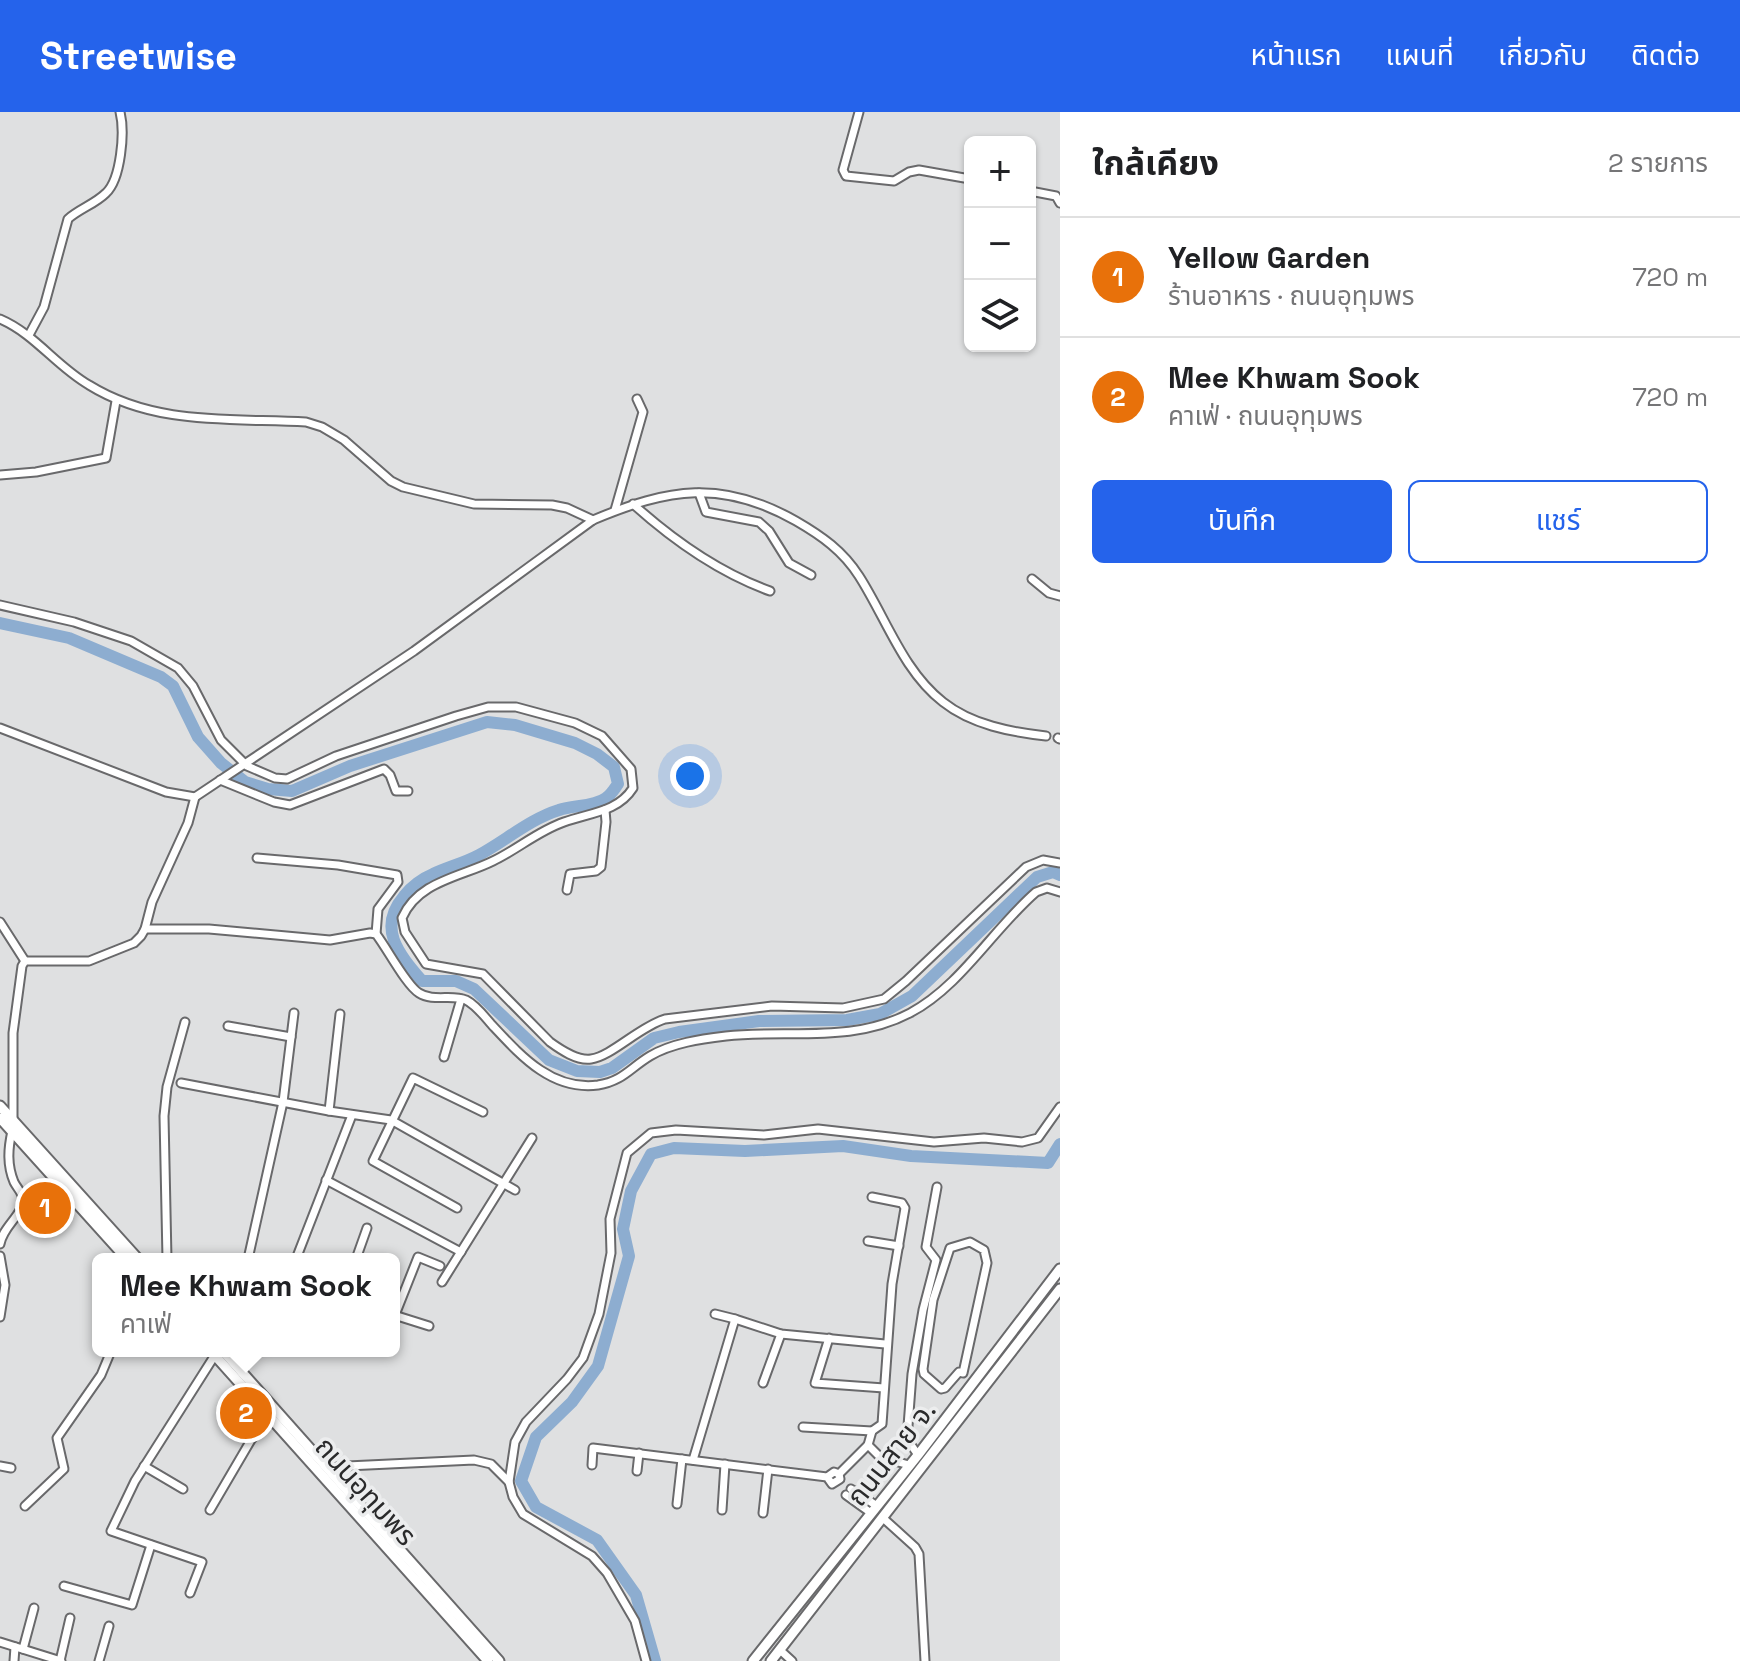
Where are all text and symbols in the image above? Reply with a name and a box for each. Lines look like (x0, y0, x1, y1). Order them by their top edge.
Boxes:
text: Streetwise (40, 32, 237, 80)
text: หน้าแรก (1251, 37, 1342, 73)
text: แผนที่ (1386, 37, 1454, 73)
text: เกี่ยวกับ (1498, 37, 1587, 73)
text: ติดต่อ (1631, 37, 1700, 73)
map controls (964, 136, 1036, 352)
button: + (964, 136, 1036, 208)
text: ใกล้เคียง (1092, 142, 1219, 185)
text: 2 รายการ (1608, 146, 1708, 180)
button: − (964, 208, 1036, 280)
text: Yellow Garden (1168, 238, 1370, 277)
text: 1 (1112, 260, 1124, 294)
text: 720 m (1632, 260, 1708, 294)
text: ร้านอาหาร · ถนนอุทุมพร (1168, 279, 1414, 313)
button: layers (964, 280, 1036, 352)
text: Mee Khwam Sook (1168, 358, 1420, 397)
text: 2 (1110, 380, 1126, 414)
text: 720 m (1632, 380, 1708, 414)
text: คาเฟ่ · ถนนอุทุมพร (1168, 399, 1363, 433)
button: บันทึก (1092, 480, 1392, 563)
button: แชร์ (1408, 480, 1708, 563)
your location (670, 756, 710, 796)
pin: 1 (19, 1178, 71, 1238)
popup (92, 1253, 400, 1357)
text: Mee Khwam Sook (120, 1266, 372, 1305)
text: คาเฟ่ (120, 1307, 171, 1341)
pin: 2 (220, 1383, 272, 1443)
street label: ถนนสาย จ. (839, 1393, 943, 1513)
street label: ถนนอุทุมพร (308, 1429, 424, 1553)

